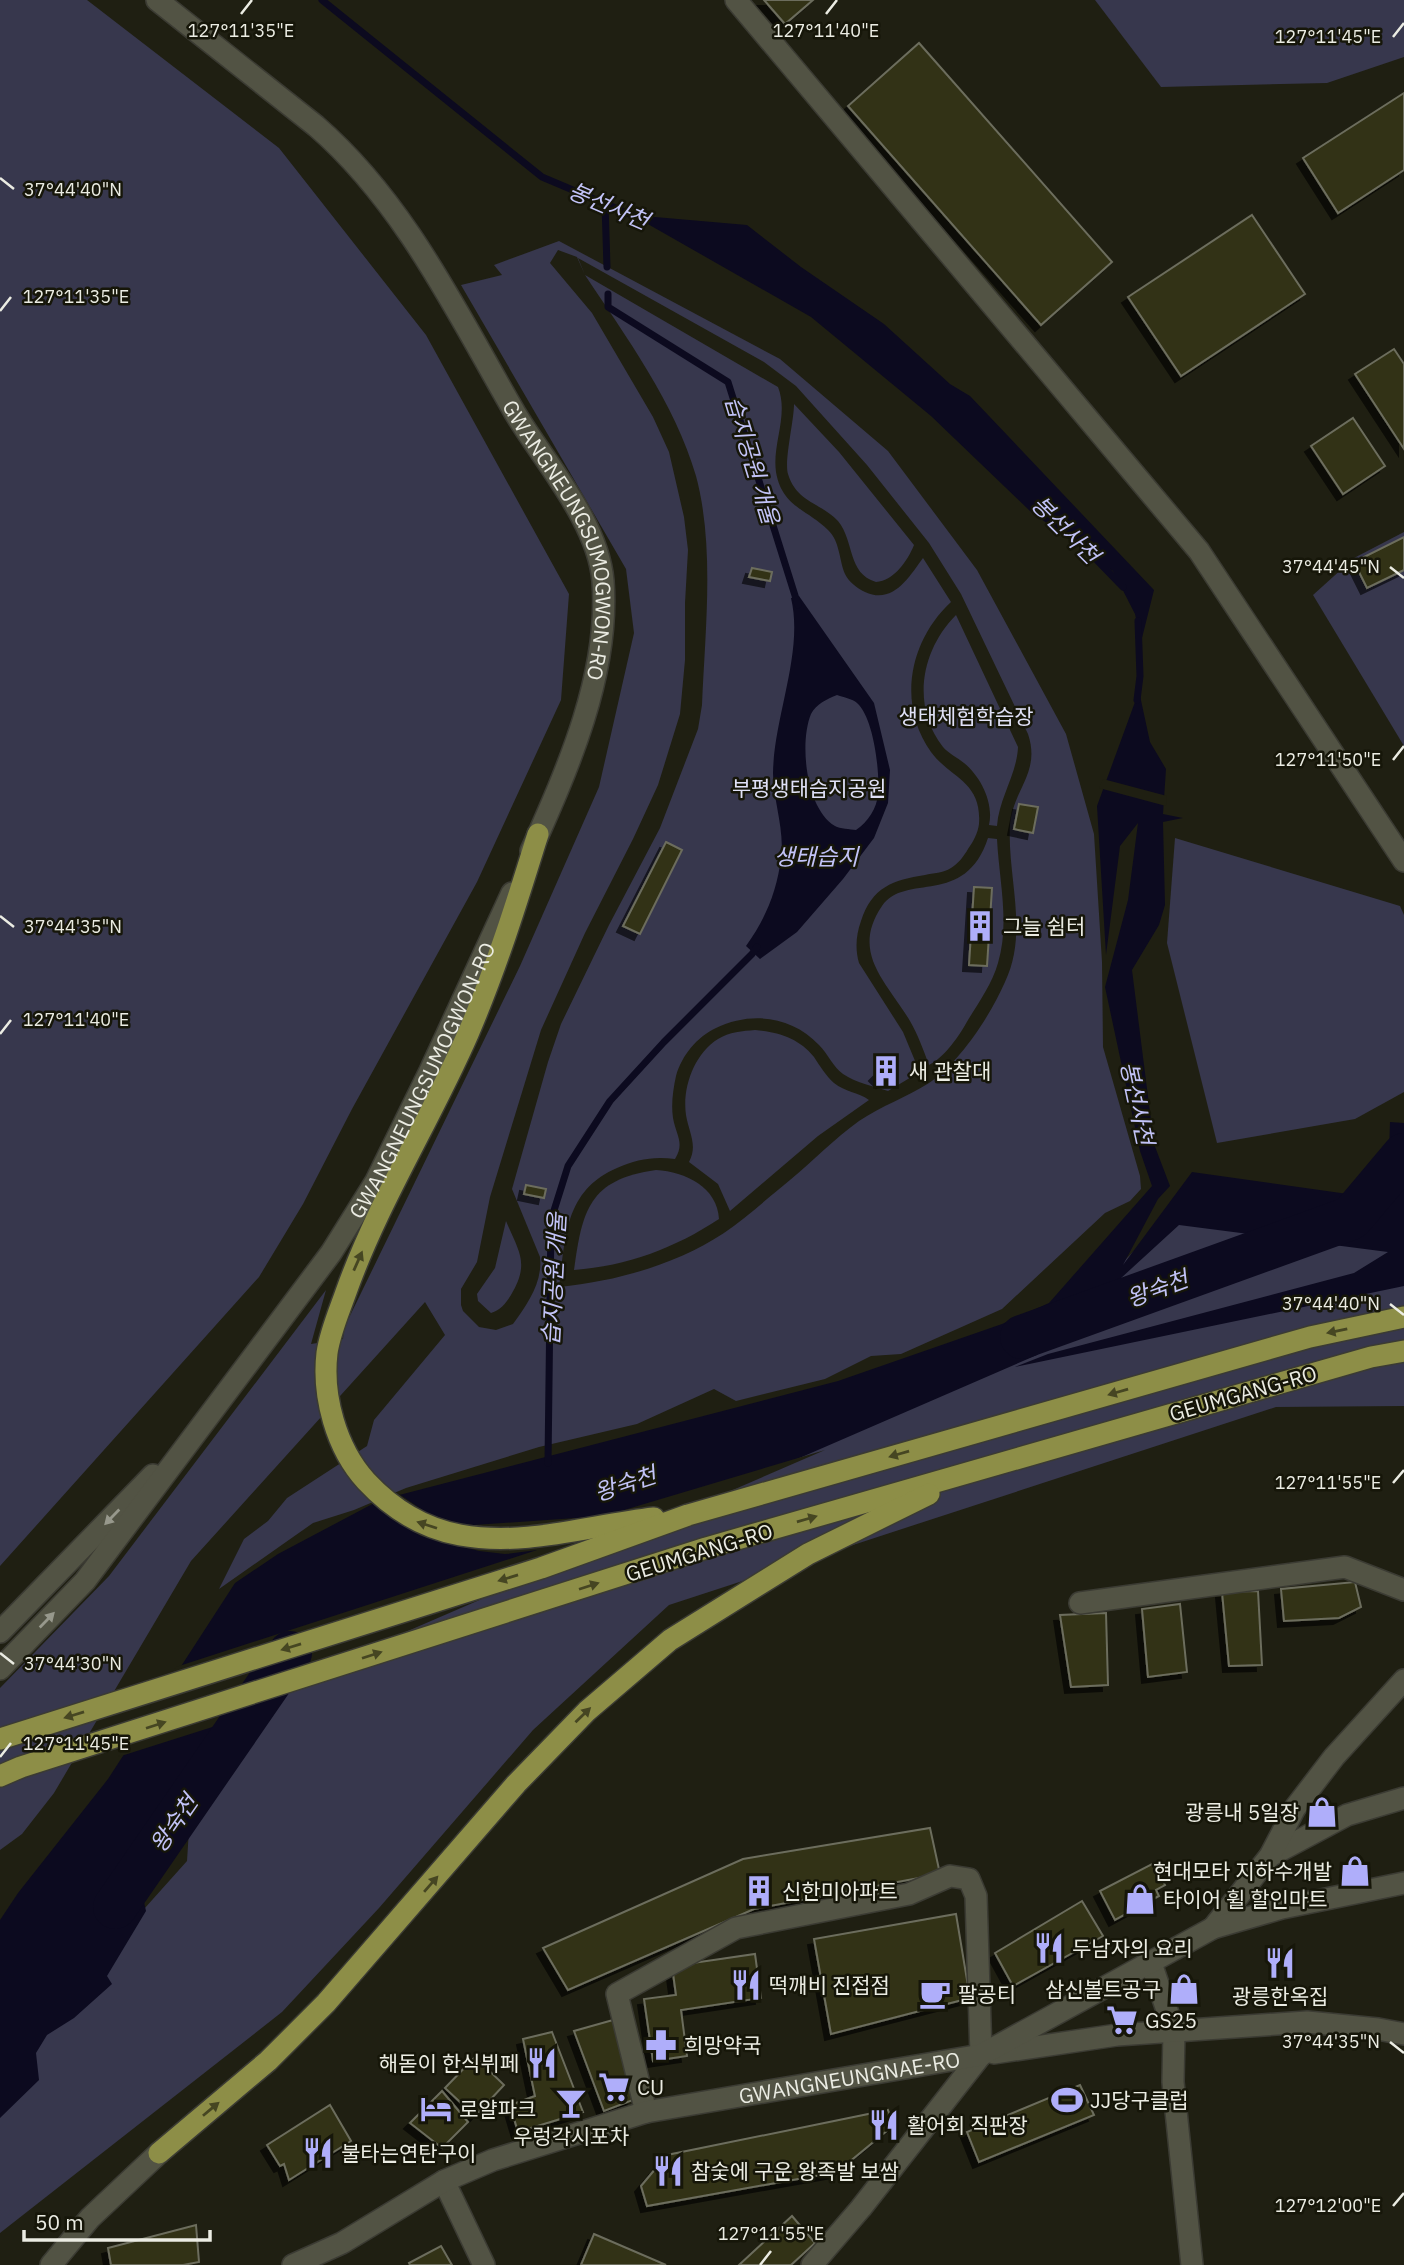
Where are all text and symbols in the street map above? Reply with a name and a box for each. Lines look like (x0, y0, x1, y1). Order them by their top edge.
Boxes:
text: 127°11'35"E (188, 19, 294, 42)
text: 127°11'40"E (773, 19, 879, 42)
text: 127°11'45"E (1275, 25, 1381, 48)
water label: 봉선사천 (564, 175, 656, 236)
text: 37°44'40"N (24, 178, 122, 201)
text: 127°11'35"E (23, 285, 129, 308)
water label: 습지공원 개울 (719, 392, 787, 529)
street label: GWANGNEUNGSUMOGWON-RO (496, 394, 618, 683)
water label: 봉선사천 (1025, 488, 1109, 572)
text: 37°44'45"N (1282, 555, 1380, 578)
park label: 생태체험학습장 (898, 702, 1034, 730)
text: 127°11'50"E (1275, 748, 1381, 771)
park label: 부평생태습지공원 (732, 774, 886, 802)
water label: 생태습지 (774, 841, 860, 871)
building icon: 그늘 쉼터 (963, 909, 997, 943)
place label: 그늘 쉼터 (1003, 912, 1085, 940)
text: 37°44'35"N (24, 915, 122, 938)
street label: GWANGNEUNGSUMOGWON-RO (342, 937, 502, 1224)
text: 127°11'40"E (23, 1008, 129, 1031)
building icon: 새 관찰대 (869, 1054, 903, 1088)
place label: 새 관찰대 (909, 1057, 991, 1085)
water label: 봉선사천 (1115, 1058, 1162, 1150)
water label: 습지공원 개울 (535, 1210, 572, 1346)
one-way arrow (353, 1250, 364, 1271)
water label: 왕숙천 (1122, 1262, 1195, 1313)
text: 37°44'40"N (1282, 1292, 1380, 1315)
one-way arrow (1326, 1325, 1348, 1336)
street label: GEUMGANG-RO (1166, 1359, 1320, 1427)
one-way arrow (1107, 1387, 1128, 1397)
one-way arrow (889, 1450, 910, 1460)
water label: 왕숙천 (590, 1458, 663, 1507)
text: 127°11'55"E (1275, 1471, 1381, 1494)
one-way arrow (104, 1508, 120, 1525)
one-way arrow (796, 1514, 817, 1524)
street label: GEUMGANG-RO (622, 1516, 776, 1588)
one-way arrow (416, 1519, 437, 1530)
one-way arrow (497, 1574, 518, 1584)
one-way arrow (579, 1580, 600, 1590)
one-way arrow (39, 1612, 55, 1629)
one-way arrow (280, 1642, 301, 1653)
one-way arrow (362, 1649, 383, 1660)
text: 37°44'30"N (24, 1652, 122, 1675)
one-way arrow (575, 1707, 592, 1724)
one-way arrow (63, 1711, 84, 1721)
one-way arrow (145, 1719, 166, 1729)
text: 127°11'45"E (23, 1732, 129, 1755)
water label: 왕숙천 (143, 1786, 205, 1858)
shop icon: 광릉내 5일장 (1305, 1795, 1339, 1829)
place label: 광릉내 5일장 (1185, 1798, 1299, 1826)
shop icon: 현대모타 지하수개발 (1338, 1854, 1372, 1888)
place label: 현대모타 지하수개발 (1153, 1857, 1332, 1885)
building icon: 신한미아파트 (742, 1874, 776, 1908)
one-way arrow (423, 1875, 439, 1893)
place label: 신한미아파트 (782, 1877, 898, 1905)
shop icon: 타이어 휠 할인마트 (1123, 1882, 1157, 1916)
place label: 타이어 휠 할인마트 (1163, 1885, 1327, 1913)
restaurant icon: 두남자의 요리 (1032, 1931, 1066, 1965)
place label: 두남자의 요리 (1072, 1934, 1193, 1962)
restaurant icon: 광릉한옥집 (1263, 1946, 1297, 1980)
restaurant icon: 떡깨비 진접점 (729, 1968, 763, 2002)
place label: 떡깨비 진접점 (769, 1971, 890, 1999)
shop icon: 삼신볼트공구 (1167, 1972, 1201, 2006)
place label: 삼신볼트공구 (1045, 1975, 1161, 2003)
cafe icon: 팔공티 (918, 1977, 952, 2011)
place label: 팔공티 (958, 1980, 1016, 2008)
place label: 광릉한옥집 (1232, 1982, 1328, 2010)
supermarket icon: GS25 (1105, 2003, 1139, 2037)
place label: GS25 (1145, 2006, 1197, 2034)
pharmacy icon: 희망약국 (644, 2028, 678, 2062)
text: 37°44'35"N (1282, 2030, 1380, 2053)
place label: 희망약국 (684, 2031, 761, 2059)
street label: GWANGNEUNGNAE-RO (737, 2045, 962, 2110)
restaurant icon: 해돋이 한식뷔페 (525, 2046, 559, 2080)
place label: 해돋이 한식뷔페 (379, 2049, 519, 2077)
supermarket icon: CU (597, 2070, 631, 2104)
place label: CU (637, 2073, 664, 2101)
sports icon: JJ당구클럽 (1050, 2083, 1084, 2117)
bar icon: 우렁각시포차 (554, 2086, 588, 2120)
place label: JJ당구클럽 (1090, 2086, 1189, 2114)
hotel icon: 로얄파크 (419, 2092, 453, 2126)
place label: 로얄파크 (459, 2095, 536, 2123)
one-way arrow (202, 2101, 220, 2117)
restaurant icon: 활어회 직판장 (867, 2108, 901, 2142)
place label: 활어회 직판장 (907, 2111, 1028, 2139)
place label: 우렁각시포차 (513, 2122, 629, 2150)
restaurant icon: 불타는연탄구이 (301, 2136, 335, 2170)
place label: 불타는연탄구이 (341, 2139, 476, 2167)
restaurant icon: 참숯에 구운 왕족발 보쌈 (651, 2154, 685, 2188)
place label: 참숯에 구운 왕족발 보쌈 (691, 2157, 899, 2185)
text: 127°12'00"E (1275, 2194, 1381, 2217)
scale bar (24, 2198, 210, 2242)
text: 50 m (35, 2208, 84, 2236)
text: 127°11'55"E (718, 2222, 824, 2245)

